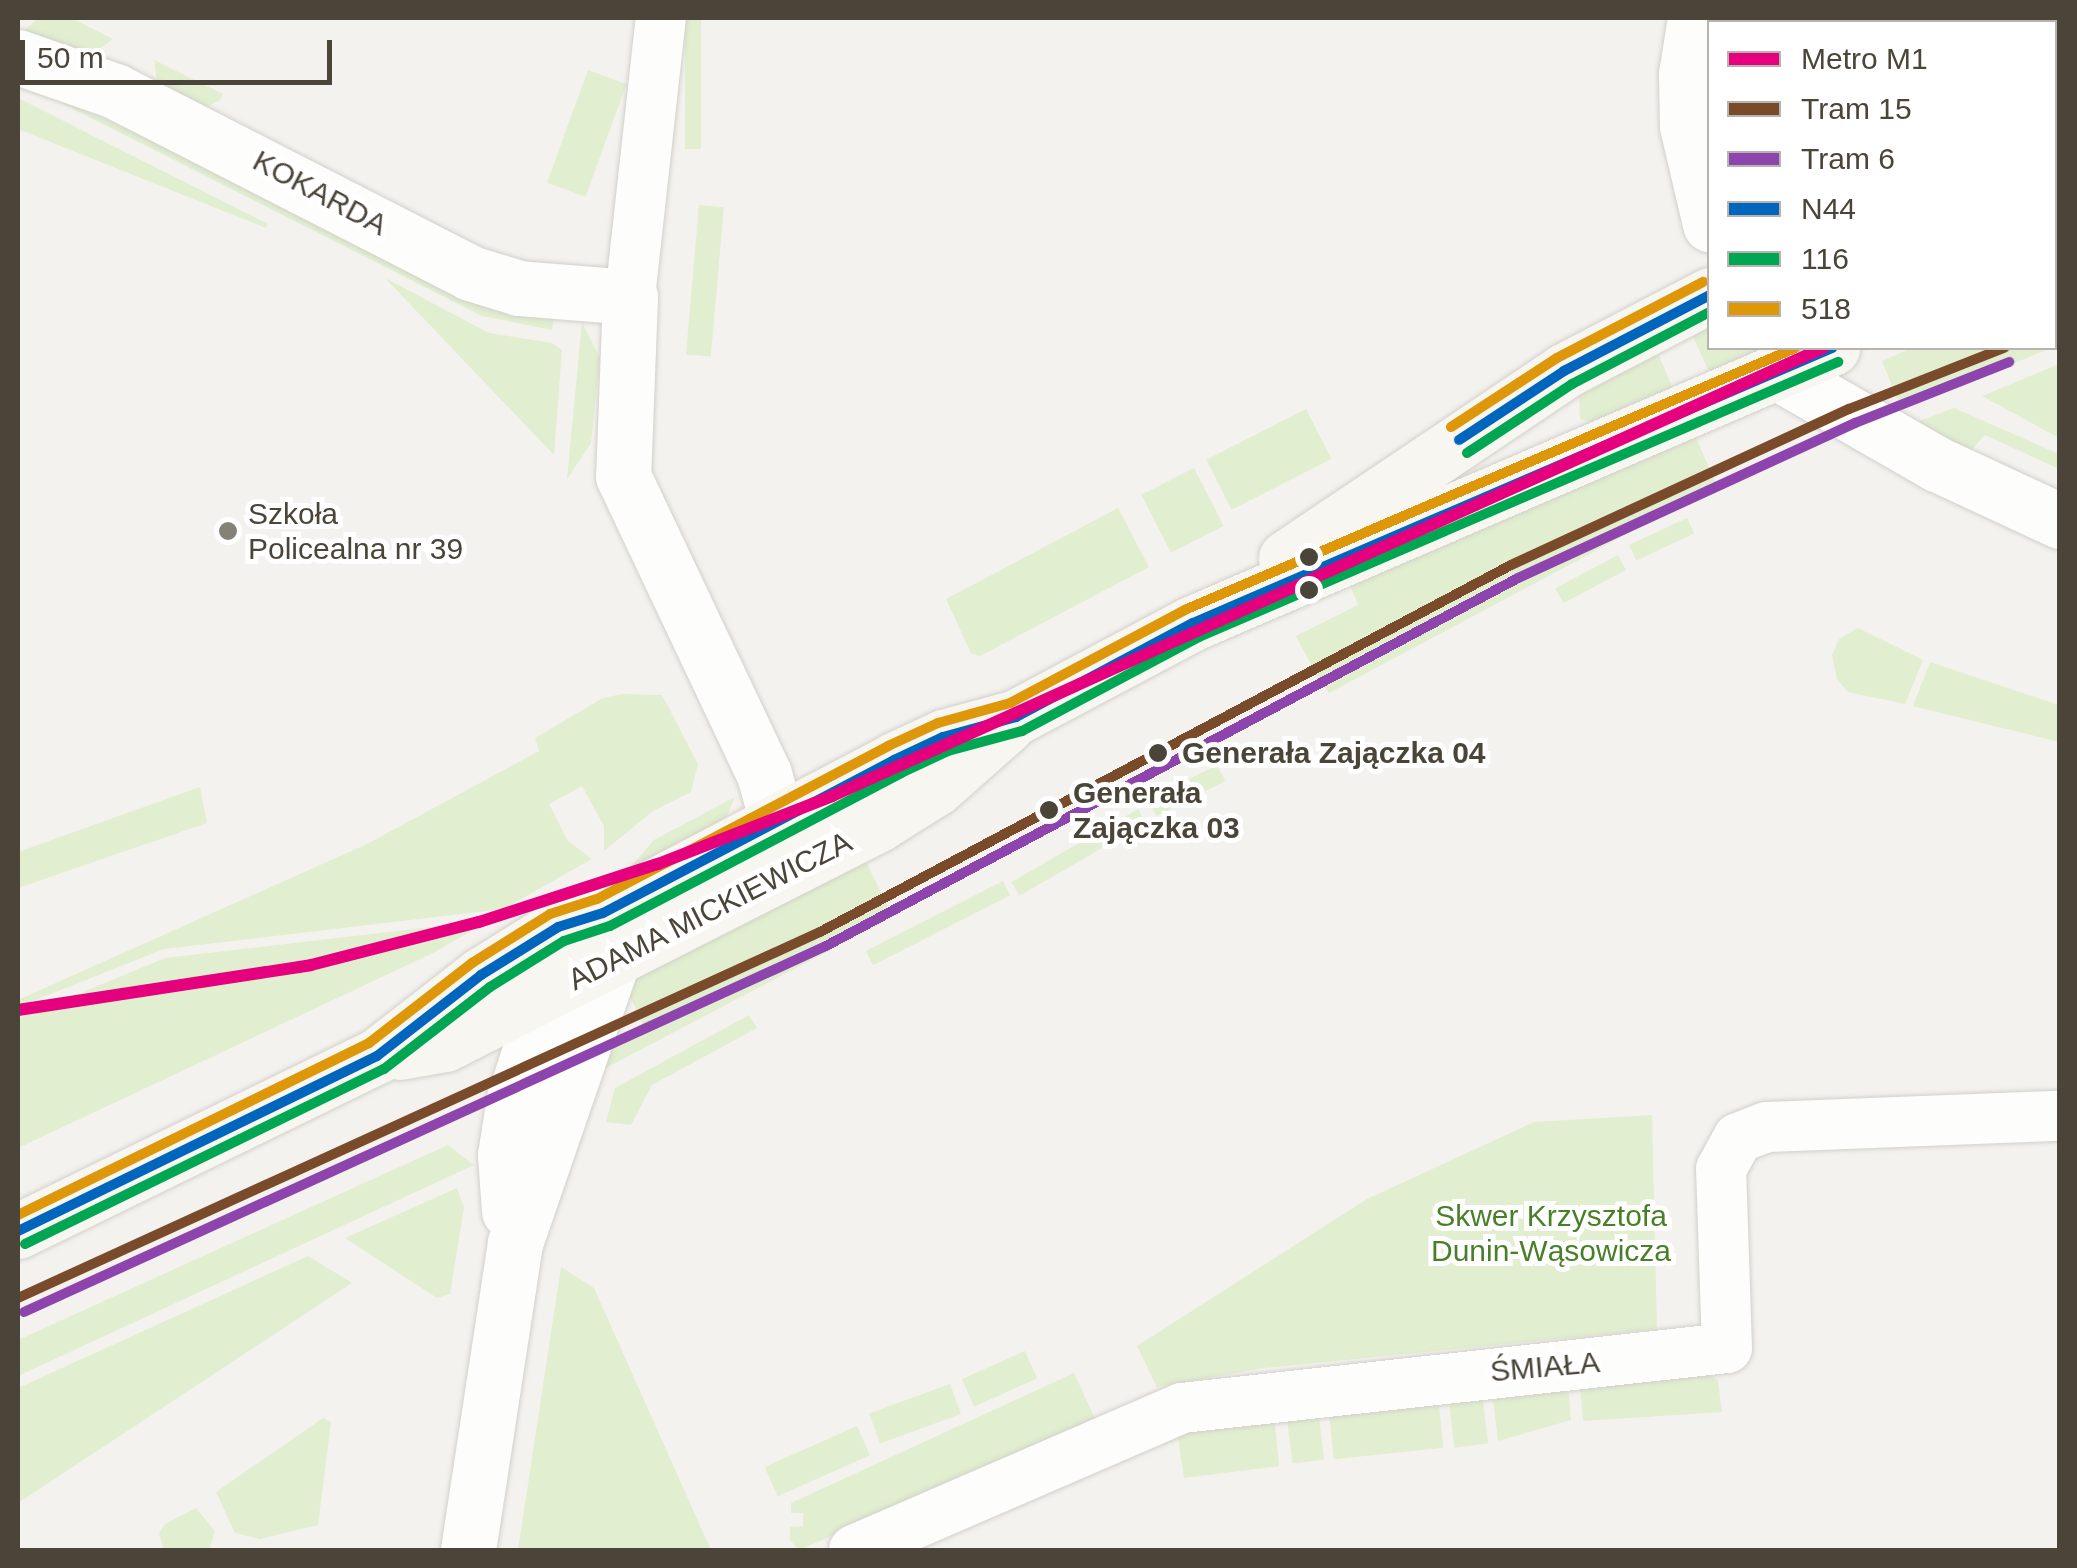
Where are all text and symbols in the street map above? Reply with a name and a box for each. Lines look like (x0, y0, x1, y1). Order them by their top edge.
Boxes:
scale bar (25, 20, 338, 82)
legend (1707, 20, 2057, 350)
text: 50 m (37, 41, 104, 74)
text: Metro M1 (1801, 42, 1928, 75)
text: Tram 15 (1801, 92, 1912, 125)
text: Tram 6 (1801, 142, 1895, 175)
street label: KOKARDA (247, 143, 393, 243)
text: N44 (1801, 192, 1856, 225)
text: 116 (1801, 242, 1849, 275)
text: 518 (1801, 292, 1851, 325)
place label: Szkoła Policealna nr 39 (248, 496, 463, 566)
marker: Szkoła Policealna nr 39 (217, 520, 239, 542)
unlabelled marker (1299, 547, 1319, 567)
unlabelled marker (1299, 580, 1319, 600)
place label: Generała Zajączka 04 (1182, 735, 1486, 771)
marker: Generała Zajączka 04 (1143, 738, 1173, 768)
place label: Generała Zajączka 03 (1073, 775, 1240, 846)
marker: Generała Zajączka 03 (1034, 795, 1064, 825)
street label: ADAMA MICKIEWICZA (561, 823, 859, 999)
park label: Skwer Krzysztofa Dunin-Wąsowicza (1431, 1198, 1671, 1268)
street label: ŚMIAŁA (1489, 1344, 1601, 1390)

